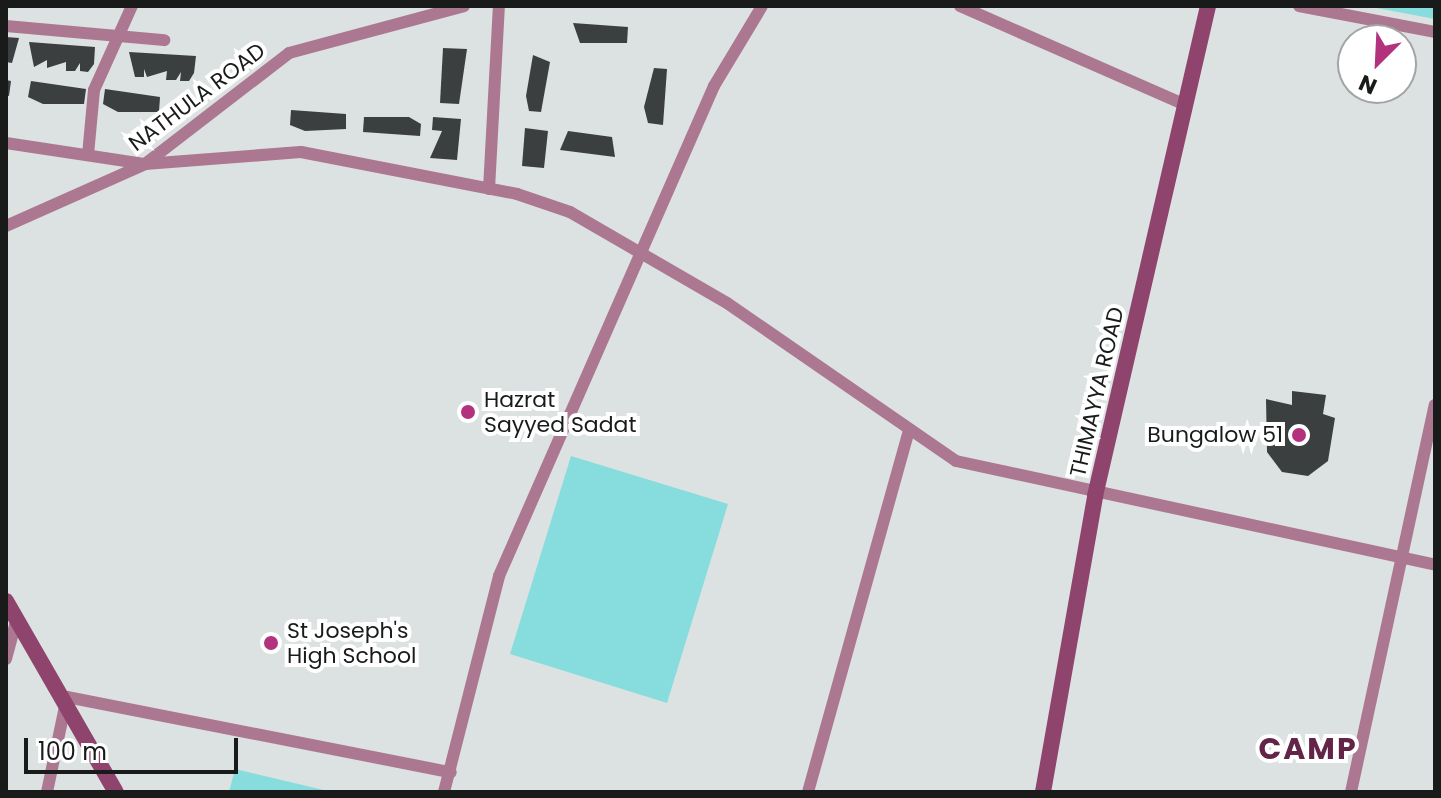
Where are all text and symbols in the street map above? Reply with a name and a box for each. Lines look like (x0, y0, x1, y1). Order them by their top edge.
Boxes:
north arrow (1337, 24, 1417, 104)
street label: NATHULA ROAD (124, 37, 270, 157)
text: N (1354, 67, 1382, 102)
street label: THIMAYYA ROAD (1065, 304, 1129, 480)
place label: Hazrat Sayyed Sadat (484, 386, 636, 438)
marker: Hazrat Sayyed Sadat (459, 403, 477, 421)
place label: Bungalow 51 (1147, 422, 1283, 448)
marker: Bungalow 51 (1290, 426, 1308, 444)
place label: St Joseph's High School (287, 617, 416, 668)
marker: St Joseph's High School (262, 634, 280, 652)
scale bar (28, 722, 242, 772)
district label: CAMP (1258, 731, 1358, 767)
text: 100 m (38, 735, 107, 768)

